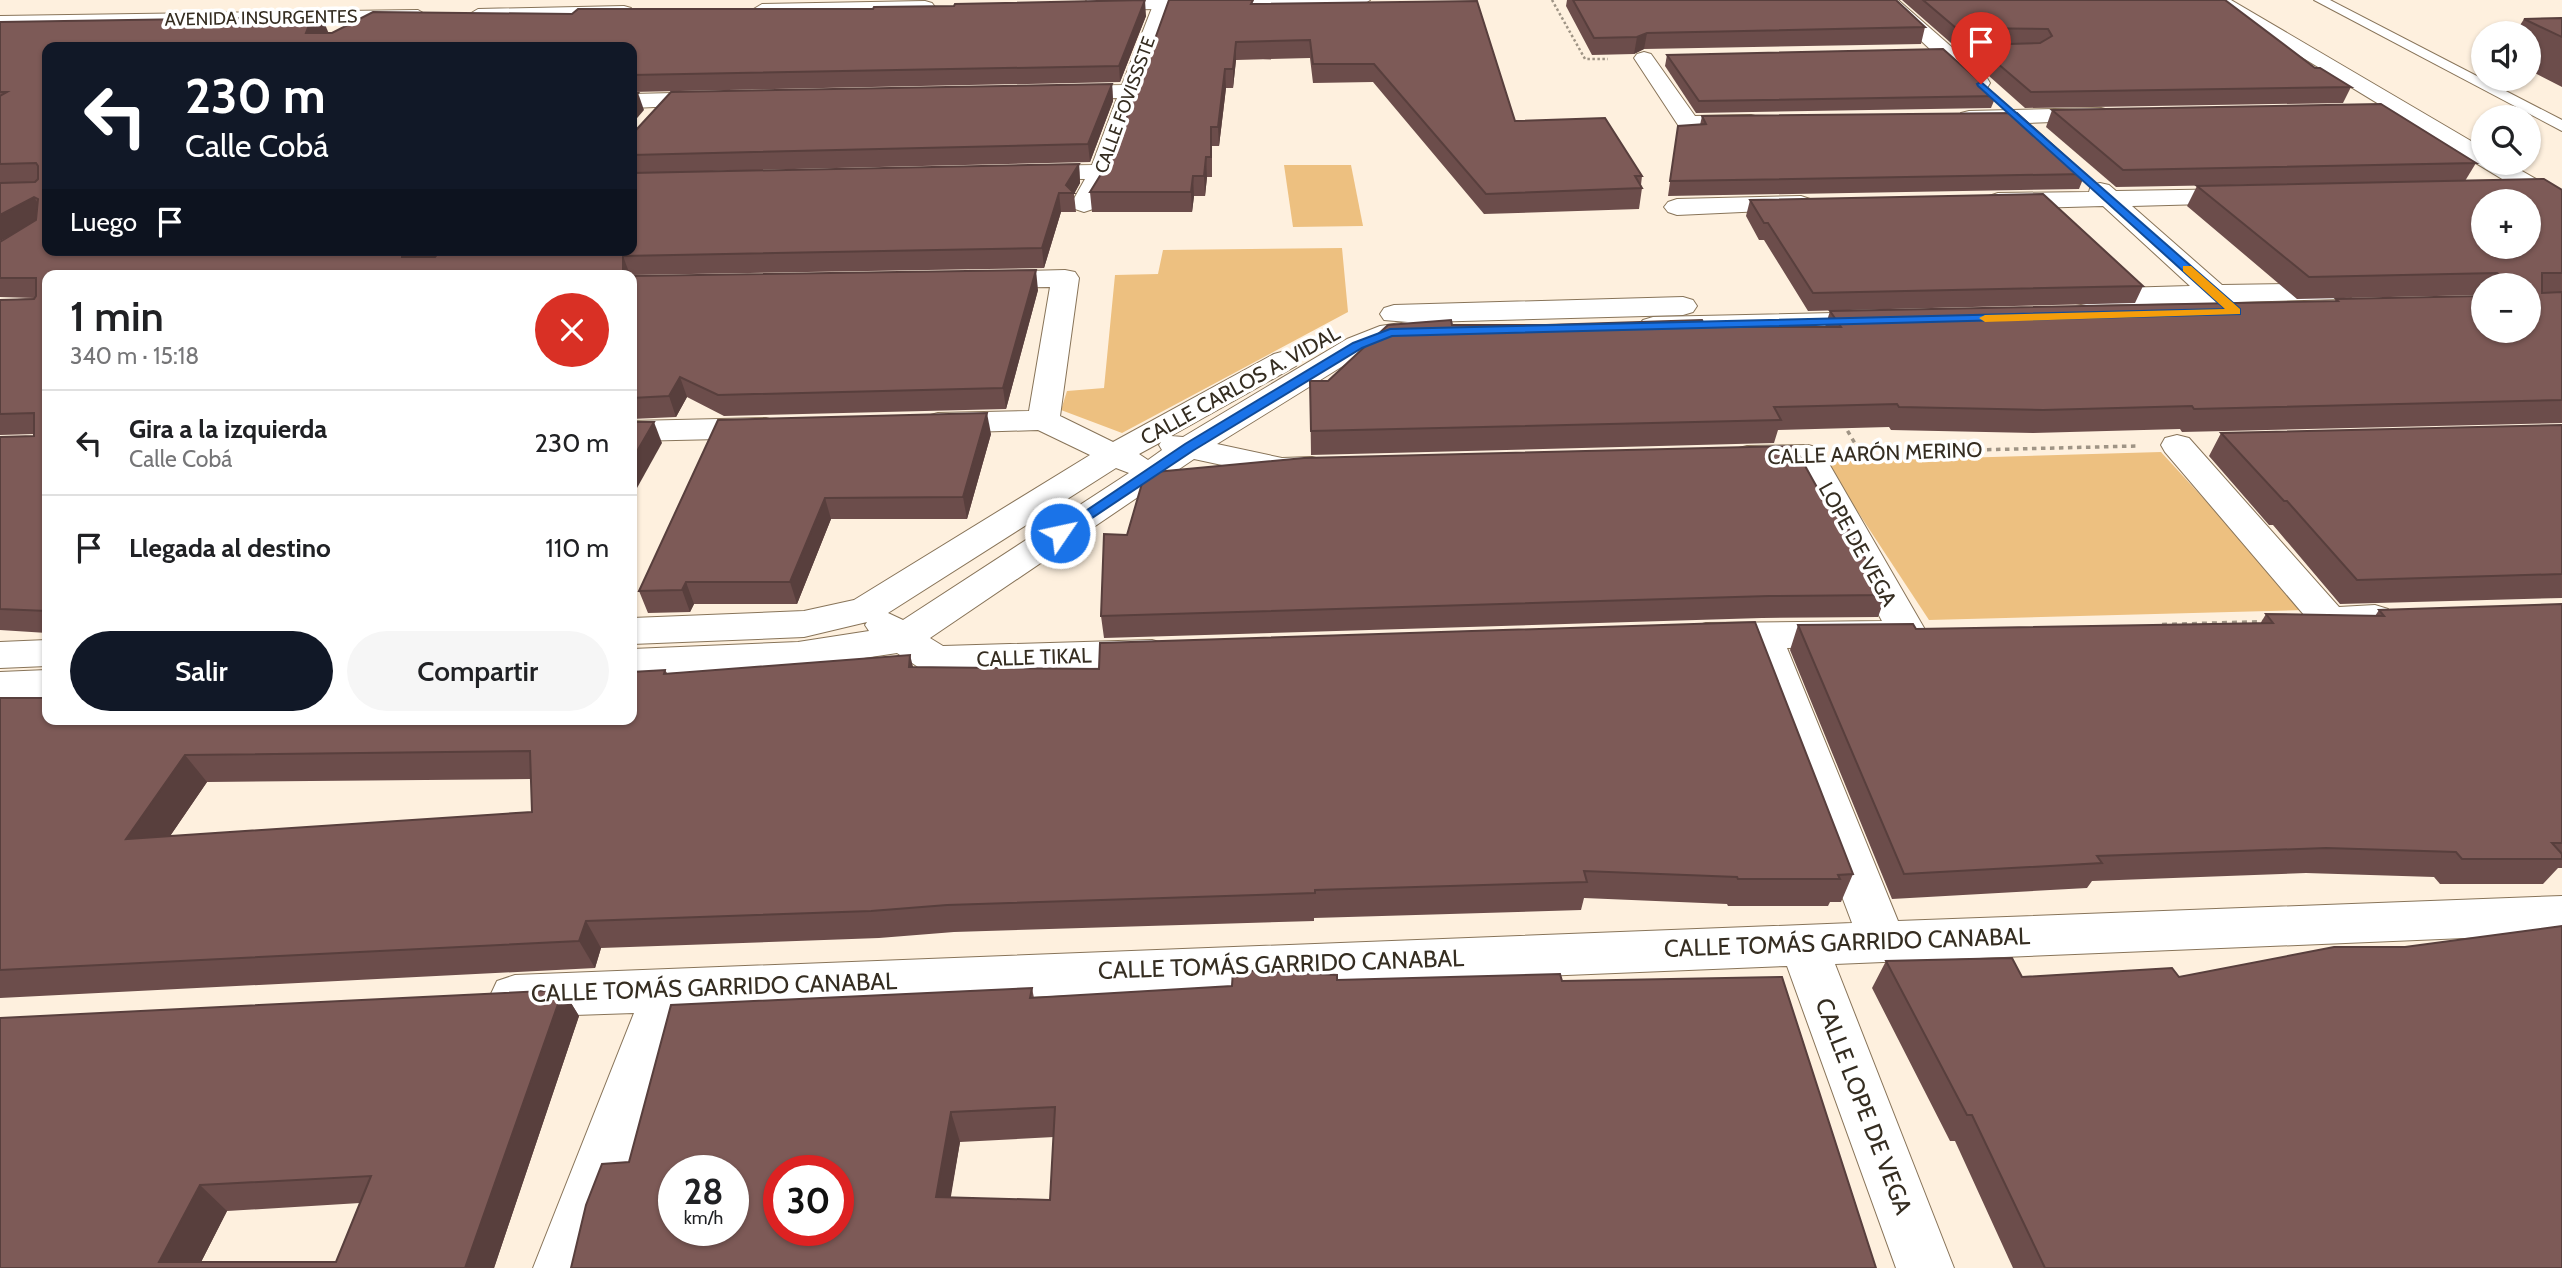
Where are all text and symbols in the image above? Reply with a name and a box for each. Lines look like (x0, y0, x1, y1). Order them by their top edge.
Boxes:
street label: AVENIDA INSURGENTES (164, 5, 358, 31)
pin (1951, 12.0, 2011, 84)
map controls (2471, 21, 2541, 343)
button: sound (2471, 21, 2541, 91)
icon: arrive (1962, 23, 2000, 61)
street label: CALLE FOVISSSTE (1090, 34, 1160, 176)
text: 230 m (185, 66, 326, 125)
icon: left (70, 70, 161, 161)
button: search (2471, 105, 2541, 175)
text: Calle Cobá (185, 126, 329, 165)
button: + (2471, 189, 2541, 259)
icon: arrive (151, 203, 189, 241)
text: Luego (70, 206, 137, 238)
button: − (2471, 273, 2541, 343)
text: 1 min (70, 290, 164, 342)
button: close (535, 293, 609, 367)
street label: CALLE CARLOS A. VIDAL (1136, 320, 1344, 450)
text: 340 m · 15:18 (70, 342, 199, 370)
text: Gira a la izquierda (129, 413, 327, 445)
icon: left (70, 424, 108, 462)
text: 230 m (535, 427, 609, 459)
street label: CALLE AARÓN MERINO (1767, 437, 1983, 469)
text: Calle Cobá (129, 445, 232, 473)
street label: LOPE DE VEGA (1814, 478, 1902, 610)
position arrow (1023, 496, 1097, 570)
icon: arrive (70, 529, 108, 567)
text: Llegada al destino (129, 532, 331, 564)
text: 110 m (545, 532, 609, 564)
button: Salir (70, 631, 333, 711)
button: Compartir (347, 631, 609, 711)
street label: CALLE TIKAL (976, 642, 1092, 672)
street label: CALLE TOMÁS GARRIDO CANABAL (1663, 921, 2031, 963)
street label: CALLE TOMÁS GARRIDO CANABAL (1097, 943, 1465, 985)
street label: CALLE TOMÁS GARRIDO CANABAL (530, 966, 898, 1008)
street label: CALLE LOPE DE VEGA (1809, 994, 1919, 1218)
speed limit sign: 30 (763, 1155, 854, 1246)
text: 28 (684, 1170, 723, 1213)
text: km/h (684, 1207, 723, 1229)

